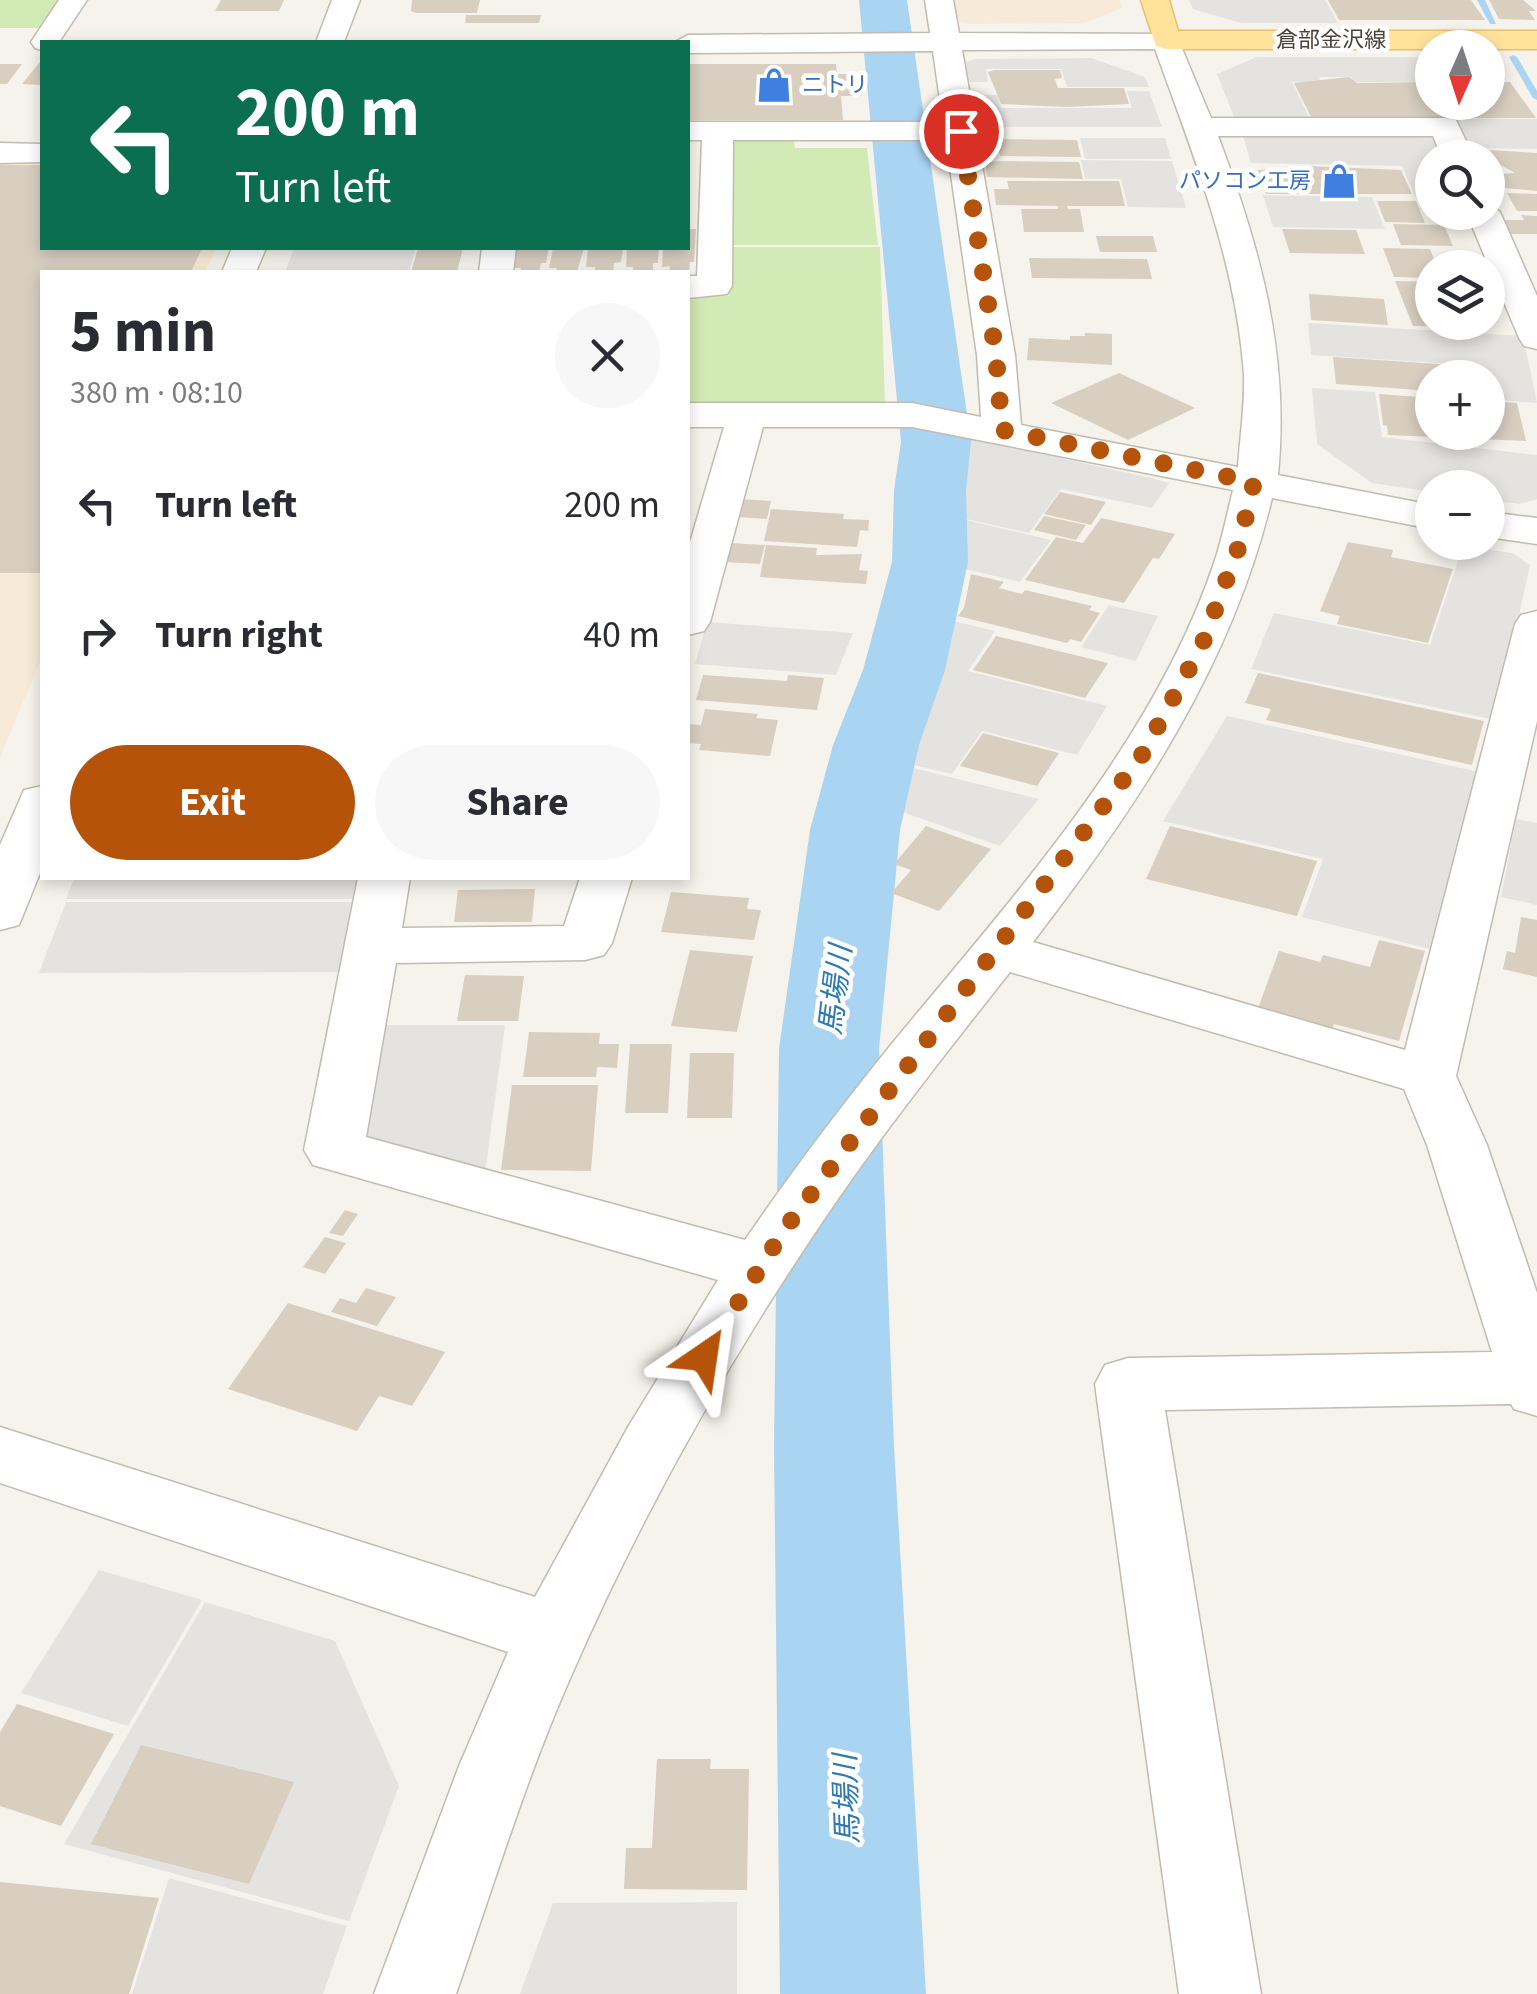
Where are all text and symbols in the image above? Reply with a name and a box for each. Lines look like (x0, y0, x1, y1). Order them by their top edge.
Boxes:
street label: 倉部金沢線 (1276, 24, 1386, 56)
north arrow (1415, 30, 1505, 120)
map controls (1415, 30, 1505, 560)
text: 200 m (235, 63, 420, 163)
shop icon: ニトリ (755, 66, 793, 104)
place label: ニトリ (802, 69, 868, 101)
icon: left (70, 80, 200, 210)
pin (919, 89, 1004, 174)
icon: arrive (934, 104, 989, 159)
button: search (1415, 140, 1505, 230)
text: Turn left (235, 156, 391, 220)
shop icon: パソコン工房 (1320, 162, 1358, 200)
place label: パソコン工房 (1179, 165, 1311, 197)
button: layers (1415, 250, 1505, 340)
text: 5 min (70, 290, 216, 375)
button: close (555, 303, 660, 408)
button: + (1415, 360, 1505, 450)
text: 380 m · 08:10 (70, 370, 243, 416)
button: − (1415, 470, 1505, 560)
icon: left (70, 478, 125, 533)
text: Turn left (155, 478, 297, 532)
text: 200 m (564, 478, 660, 532)
icon: right (70, 608, 125, 663)
text: Turn right (155, 608, 323, 662)
text: 40 m (583, 608, 660, 662)
button: Exit (70, 745, 355, 860)
button: Share (375, 745, 660, 860)
water label: 馬場川 (809, 940, 863, 1037)
position arrow (652, 1305, 756, 1409)
water label: 馬場川 (824, 1750, 870, 1845)

